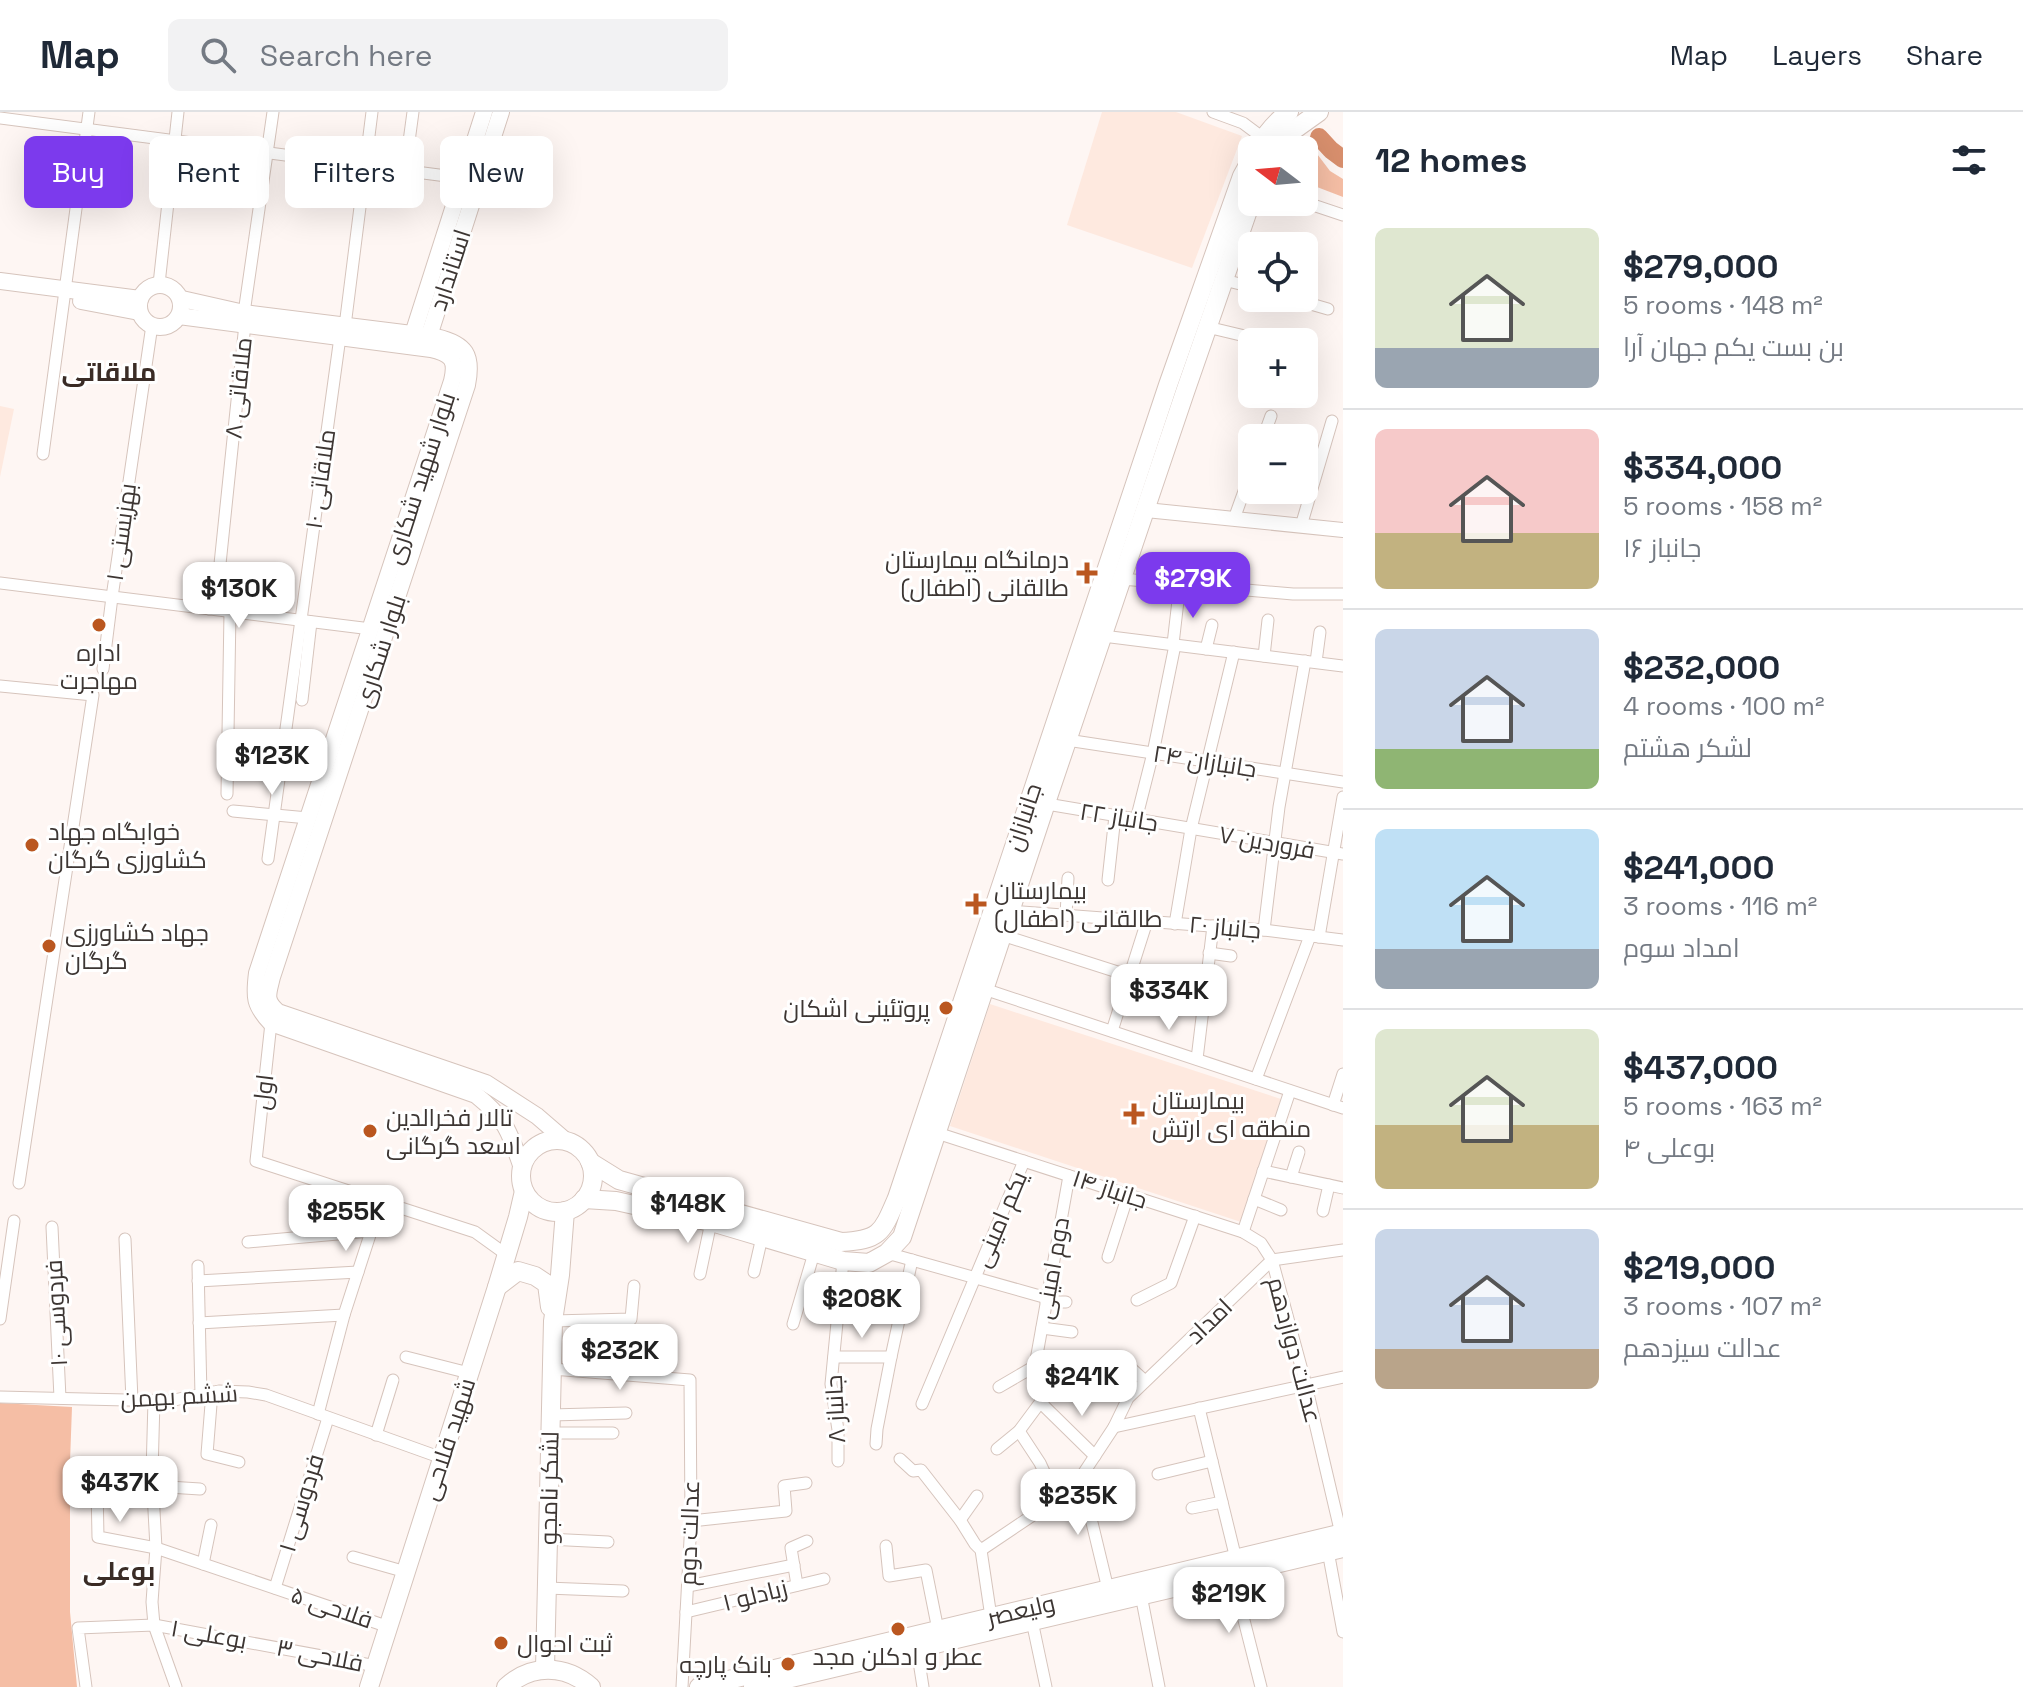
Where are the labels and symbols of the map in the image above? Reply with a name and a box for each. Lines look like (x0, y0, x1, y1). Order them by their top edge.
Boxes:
north arrow (1238, 136, 1318, 216)
street label: استاندارد (422, 225, 478, 315)
street label: ملاقاتی ۸ (217, 336, 259, 440)
district label: ملاقاتی (62, 355, 156, 389)
street label: بلوار شهید شکاری (378, 388, 462, 568)
street label: ۱۰ ملاقاتی (298, 427, 342, 531)
street label: بهزیستی ۱ (99, 481, 143, 583)
place label: درمانگاه بیمارستان طالقانی (اطفال) (885, 544, 1069, 603)
pin: $279K (1137, 552, 1249, 620)
pin: $130K (183, 562, 295, 630)
marker: درمانگاه بیمارستان طالقانی (اطفال) (1076, 562, 1098, 584)
street label: بلوار شکاری (347, 591, 413, 711)
marker: اداره مهاجرت (90, 616, 108, 634)
place label: اداره مهاجرت (60, 637, 138, 696)
pin: $123K (216, 729, 328, 797)
street label: جانبازان ۲۴ (1151, 738, 1259, 784)
street label: جانبازان (997, 779, 1049, 855)
street label: ۲۲ جانباز (1078, 796, 1160, 838)
place label: خوابگاه جهاد کشاورزی گرگان (48, 816, 207, 875)
street label: فروردین ۷ (1216, 818, 1318, 866)
marker: خوابگاه جهاد کشاورزی گرگان (23, 836, 41, 854)
place label: بیمارستان طالقانی (اطفال) (994, 875, 1163, 934)
marker: بیمارستان طالقانی (اطفال) (965, 893, 987, 915)
street label: ۲۰ جانباز (1188, 908, 1262, 946)
place label: جهاد کشاورزی گرگان (65, 917, 209, 976)
marker: جهاد کشاورزی گرگان (40, 937, 58, 955)
pin: $334K (1113, 964, 1225, 1032)
place label: پروتئینی اشکان (783, 993, 931, 1025)
marker: پروتئینی اشکان (937, 999, 955, 1017)
street label: اول (245, 1072, 281, 1112)
place label: بیمارستان منطقه ای ارتش (1152, 1085, 1311, 1144)
place label: تالار فخرالدین اسعد گرگانی (386, 1102, 521, 1161)
marker: بیمارستان منطقه ای ارتش (1123, 1103, 1145, 1125)
marker: تالار فخرالدین اسعد گرگانی (361, 1122, 379, 1140)
street label: جانباز ۱۴ (1069, 1162, 1151, 1216)
street label: یکم امینی (966, 1166, 1035, 1272)
pin: $148K (632, 1177, 744, 1245)
pin: $255K (290, 1185, 402, 1253)
street label: دوم امینی (1028, 1215, 1077, 1322)
street label: ۱۰ فردوسی (38, 1259, 74, 1367)
pin: $208K (806, 1272, 918, 1340)
street label: عدالت دوازدهم (1260, 1274, 1329, 1427)
street label: امداد (1179, 1292, 1239, 1350)
pin: $232K (564, 1324, 676, 1392)
pin: $241K (1026, 1350, 1138, 1418)
street label: شهید فلاحی (414, 1374, 482, 1504)
street label: جانباز ۸ (818, 1374, 852, 1444)
street label: ششم بهمن (119, 1377, 239, 1416)
street label: لشکر نامجو (533, 1431, 565, 1545)
street label: ۱ فردوسی (271, 1450, 331, 1556)
pin: $437K (64, 1456, 176, 1524)
pin: $235K (1022, 1469, 1134, 1537)
street label: عدالت دوم (672, 1480, 707, 1586)
district label: بوعلی (83, 1554, 155, 1588)
pin: $219K (1173, 1567, 1285, 1635)
street label: زیادلو ۱ (719, 1572, 791, 1618)
street label: ۵ فلاحی (287, 1579, 377, 1635)
street label: ولیعصر (982, 1587, 1058, 1633)
street label: ۱ بوعلی (169, 1612, 249, 1656)
marker: عطر و ادکلن مجد (889, 1620, 907, 1638)
place label: ثبت احوال (517, 1628, 613, 1659)
street label: ۳ فلاحی (274, 1631, 366, 1679)
marker: ثبت احوال (492, 1634, 510, 1652)
place label: عطر و ادکلن مجد (813, 1641, 983, 1672)
place label: بانک پارچه (679, 1649, 772, 1681)
marker: بانک پارچه (779, 1655, 797, 1673)

